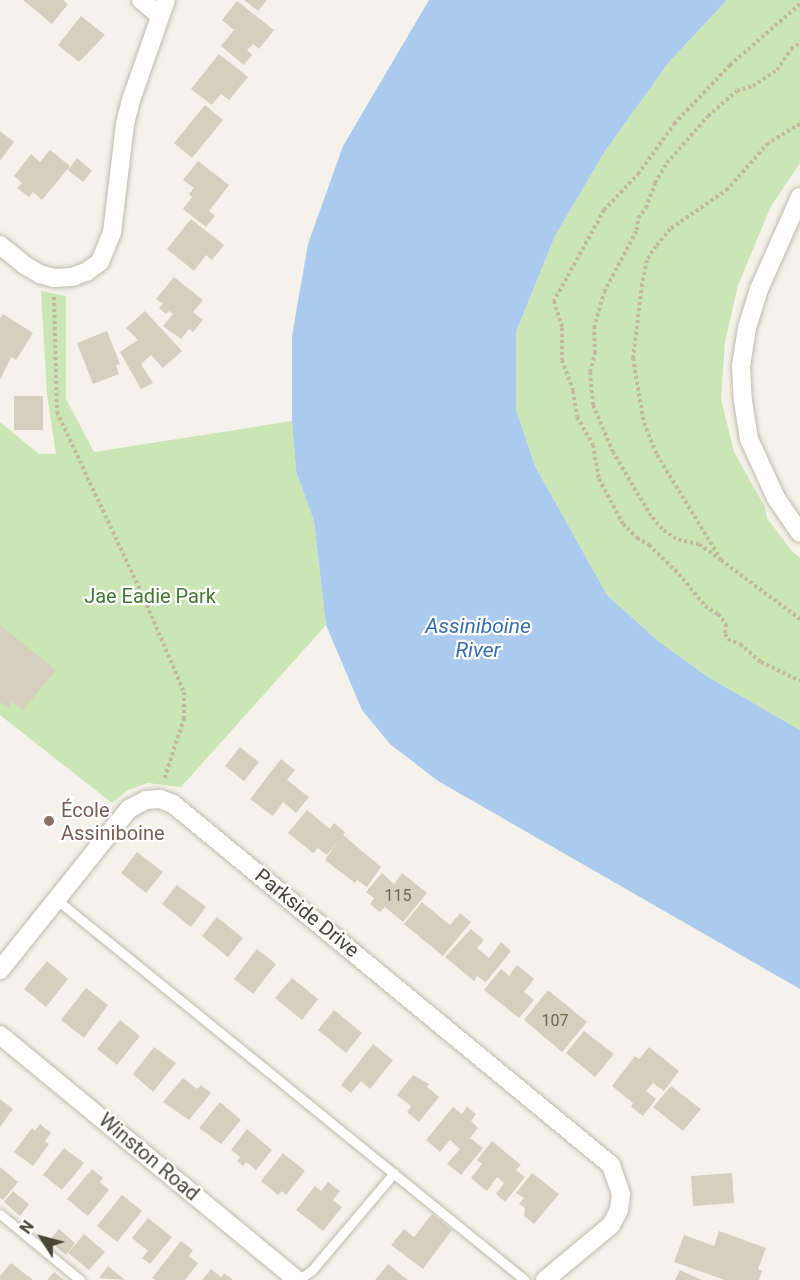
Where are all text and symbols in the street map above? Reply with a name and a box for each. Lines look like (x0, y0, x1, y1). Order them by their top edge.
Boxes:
park label: Jae Eadie Park (84, 584, 216, 608)
water label: Assiniboine River (425, 613, 531, 663)
place label: École Assiniboine (61, 798, 165, 845)
marker: École Assiniboine (42, 814, 56, 828)
street label: Parkside Drive (250, 864, 364, 962)
house number: 115 (385, 886, 411, 906)
house number: 107 (542, 1011, 568, 1031)
street label: Winston Road (94, 1108, 204, 1206)
north arrow (12, 1208, 72, 1268)
text: N (16, 1217, 38, 1237)

